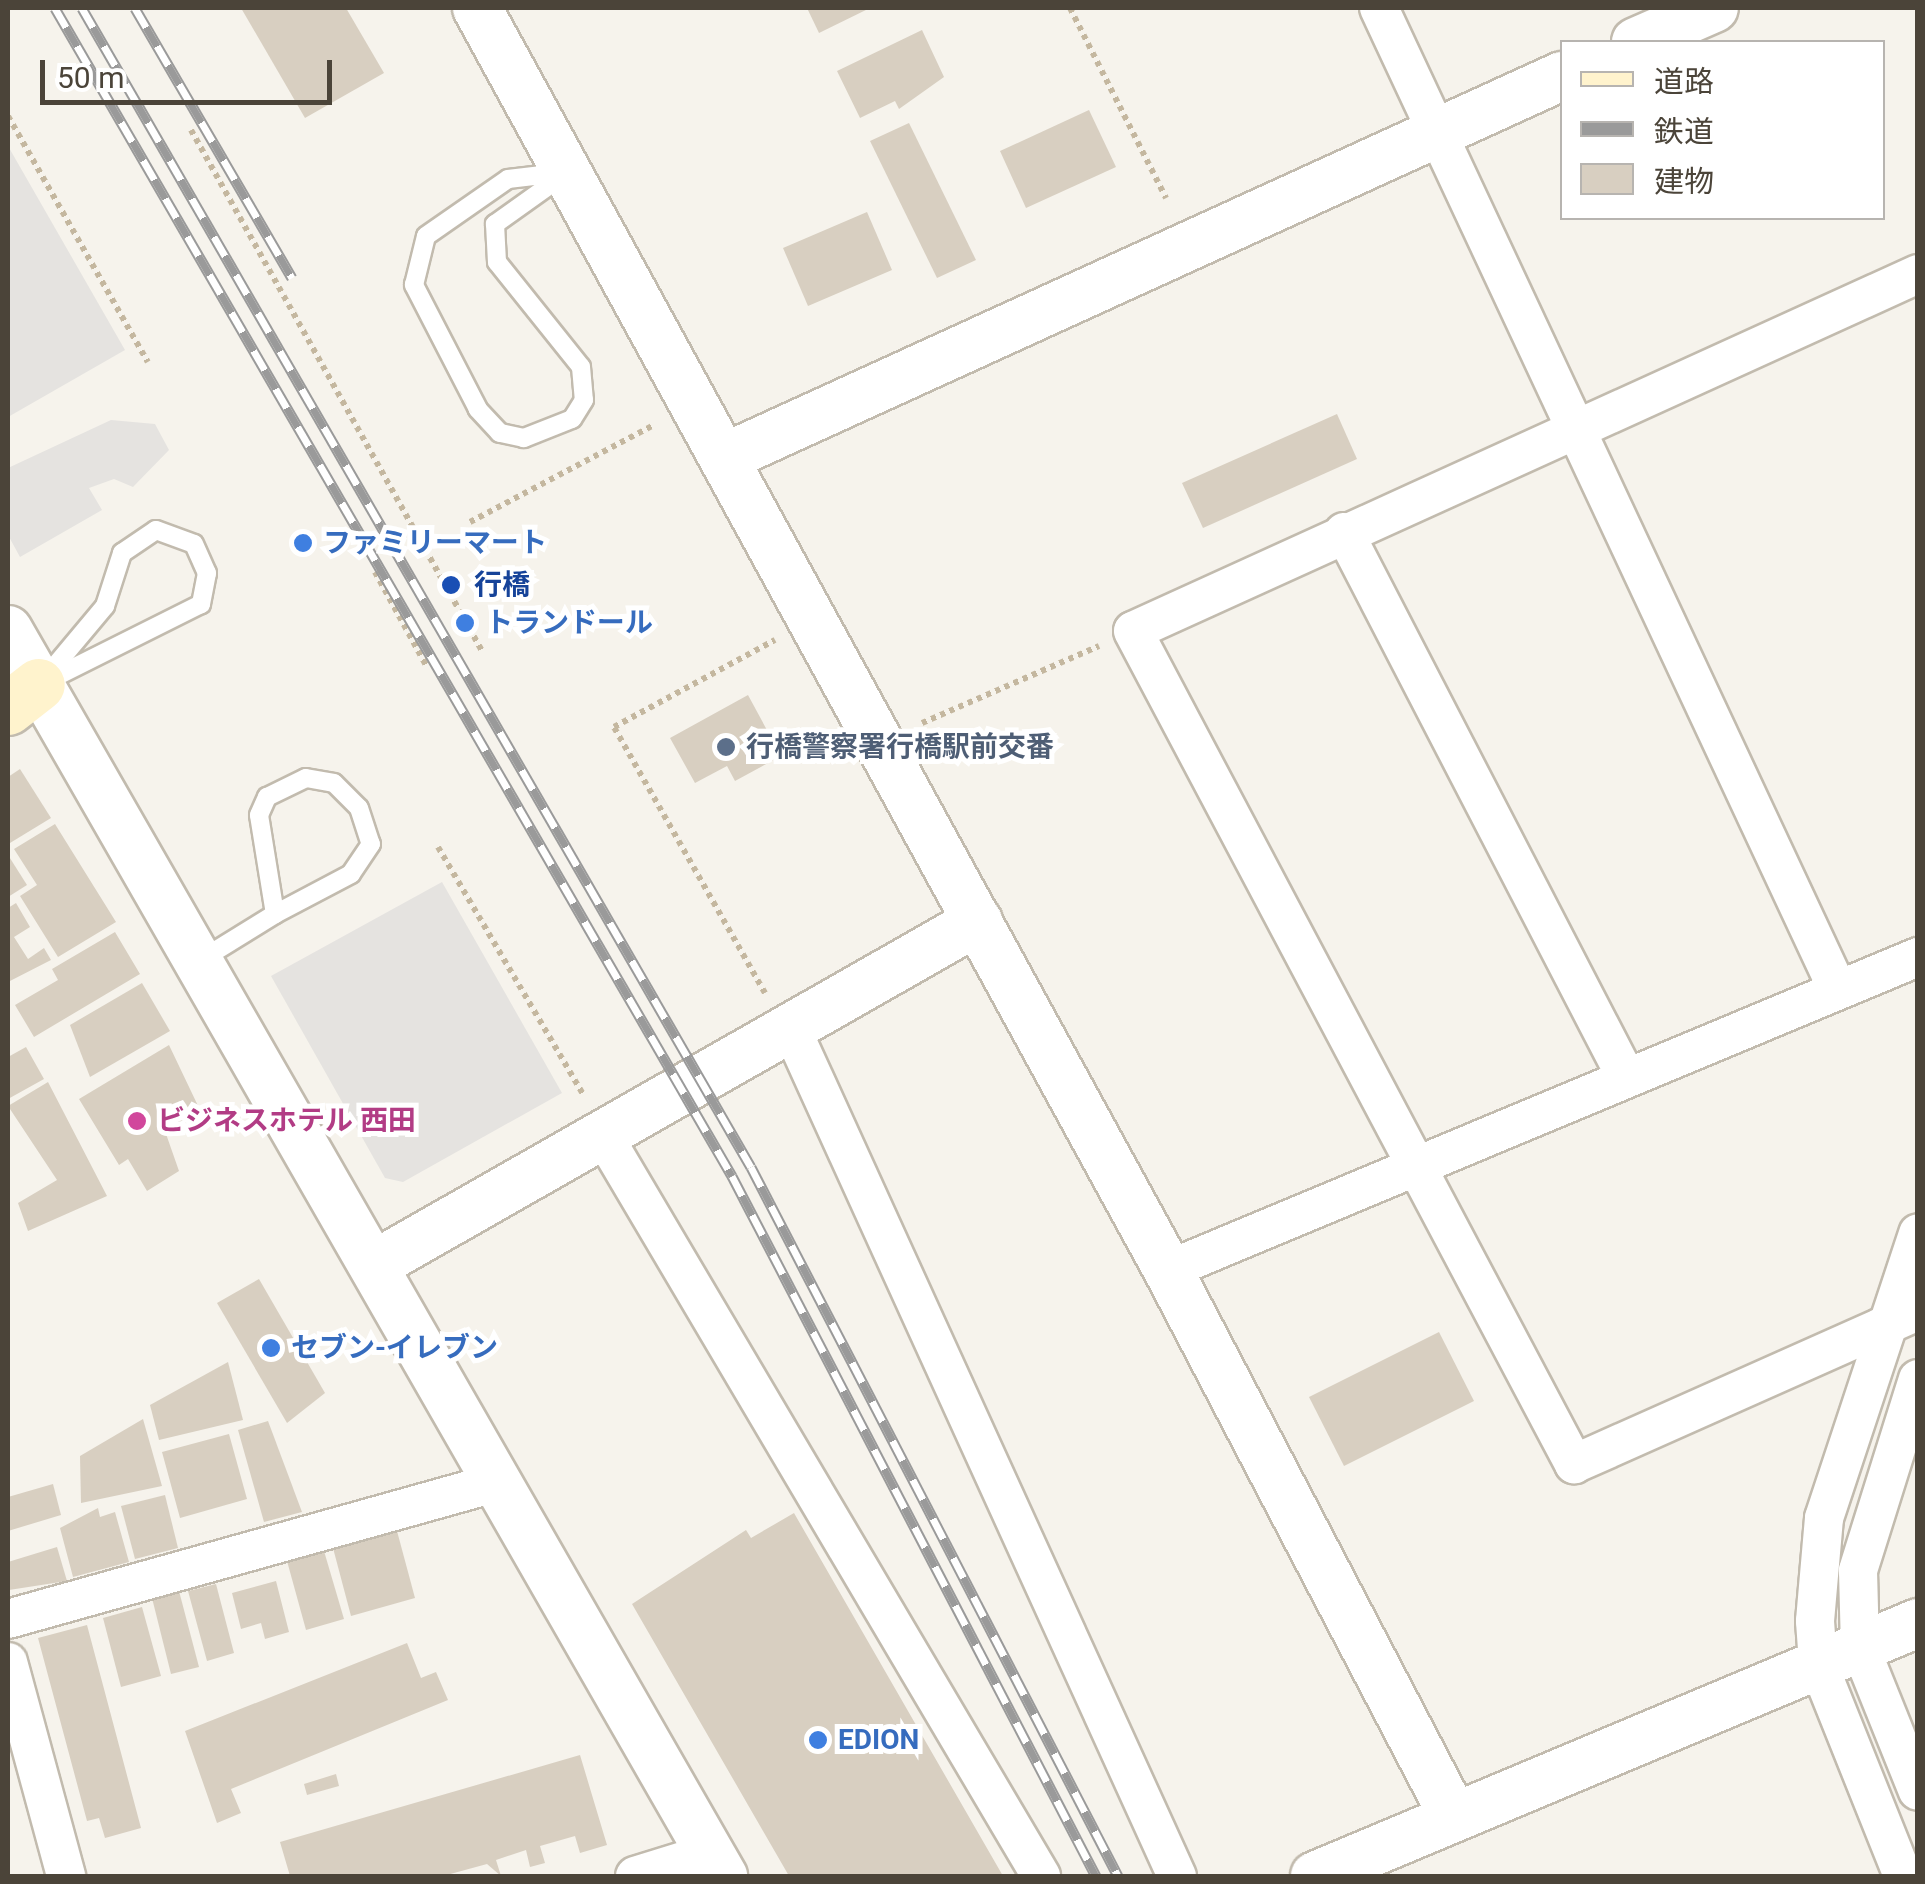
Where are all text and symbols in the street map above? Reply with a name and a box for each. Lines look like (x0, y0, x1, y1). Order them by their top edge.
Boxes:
scale bar (45, 40, 338, 102)
legend (1560, 40, 1885, 220)
text: 50 m (57, 60, 124, 95)
text: 道路 (1654, 64, 1714, 99)
text: 鉄道 (1654, 114, 1714, 149)
text: 建物 (1654, 164, 1714, 199)
place label: ファミリーマート (323, 526, 547, 560)
marker: ファミリーマート (292, 532, 314, 554)
place label: 行橋 (474, 568, 530, 602)
marker: 行橋 (438, 572, 464, 598)
place label: トランドール (485, 606, 653, 640)
marker: トランドール (454, 612, 476, 634)
place label: 行橋警察署行橋駅前交番 (746, 730, 1054, 764)
marker: 行橋警察署行橋駅前交番 (715, 736, 737, 758)
place label: ビジネスホテル 西田 (157, 1104, 416, 1138)
marker: ビジネスホテル 西田 (126, 1110, 148, 1132)
place label: セブン-イレブン (291, 1331, 498, 1365)
marker: セブン-イレブン (260, 1337, 282, 1359)
place label: EDION (838, 1723, 919, 1757)
marker: EDION (807, 1729, 829, 1751)

